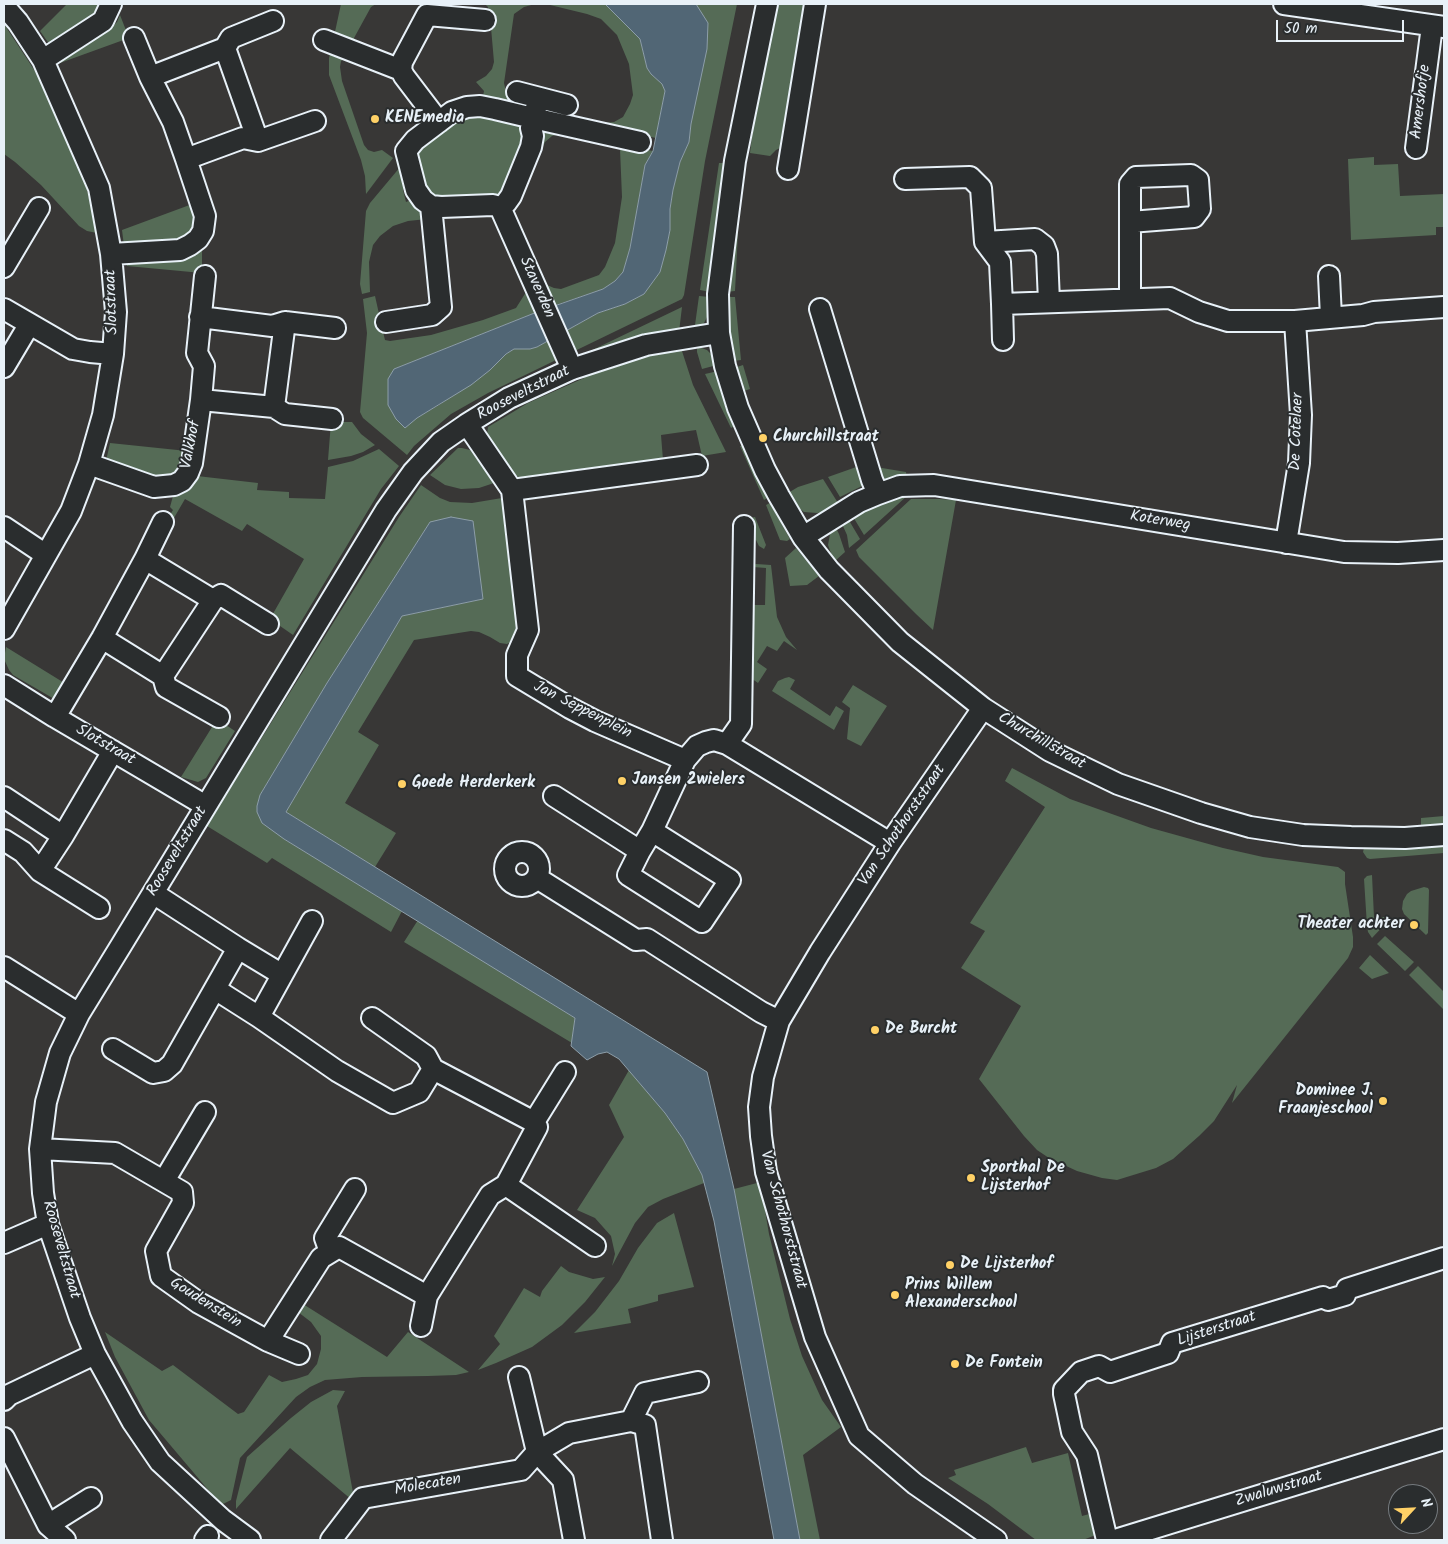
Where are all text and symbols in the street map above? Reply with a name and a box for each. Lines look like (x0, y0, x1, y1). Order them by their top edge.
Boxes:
scale bar (1278, 10, 1406, 42)
text: 50 m (1284, 17, 1318, 41)
street label: Amershofje (1408, 64, 1436, 140)
place label: KENEmedia (385, 109, 464, 129)
marker: KENEmedia (369, 113, 381, 125)
street label: Staverden (514, 254, 558, 322)
street label: Slotstraat (102, 269, 124, 335)
street label: Rooseveltstraat (474, 362, 574, 426)
street label: De Cotelaer (1287, 393, 1309, 471)
street label: Valkhof (178, 419, 206, 471)
place label: Churchillstraat (773, 428, 879, 448)
marker: Churchillstraat (757, 432, 769, 444)
street label: Koterweg (1128, 508, 1192, 536)
street label: Jan Seppenplein (530, 678, 634, 744)
street label: Churchillstraat (994, 709, 1088, 775)
street label: Slotstraat (72, 721, 138, 771)
street label: Van Schothorststraat (855, 762, 951, 890)
place label: Jansen 2wielers (632, 771, 745, 791)
place label: Goede Herderkerk (412, 774, 535, 794)
marker: Jansen 2wielers (616, 775, 628, 787)
marker: Goede Herderkerk (396, 778, 408, 790)
street label: Rooseveltstraat (144, 804, 212, 900)
place label: Theater achter (1298, 915, 1404, 935)
marker: Theater achter (1408, 919, 1420, 931)
place label: De Burcht (885, 1020, 957, 1040)
marker: De Burcht (869, 1024, 881, 1036)
place label: Dominee J. Fraanjeschool (1278, 1082, 1373, 1120)
marker: Dominee J. Fraanjeschool (1377, 1095, 1389, 1107)
street label: Van Schothorststraat (754, 1149, 810, 1291)
place label: Sporthal De Lijsterhof (981, 1159, 1065, 1197)
marker: Sporthal De Lijsterhof (965, 1172, 977, 1184)
street label: Rooseveltstraat (37, 1199, 83, 1301)
place label: De Lijsterhof (960, 1255, 1053, 1275)
marker: De Lijsterhof (944, 1259, 956, 1271)
street label: Goudenstein (166, 1274, 244, 1334)
place label: Prins Willem Alexanderschool (905, 1276, 1017, 1314)
marker: Prins Willem Alexanderschool (889, 1289, 901, 1301)
street label: Lijsterstraat (1175, 1308, 1259, 1352)
place label: De Fontein (965, 1354, 1043, 1374)
marker: De Fontein (949, 1358, 961, 1370)
street label: Zwaluwstraat (1233, 1468, 1325, 1512)
street label: Molecaten (393, 1471, 463, 1501)
north arrow (1388, 1484, 1438, 1534)
text: N (1414, 1494, 1438, 1512)

